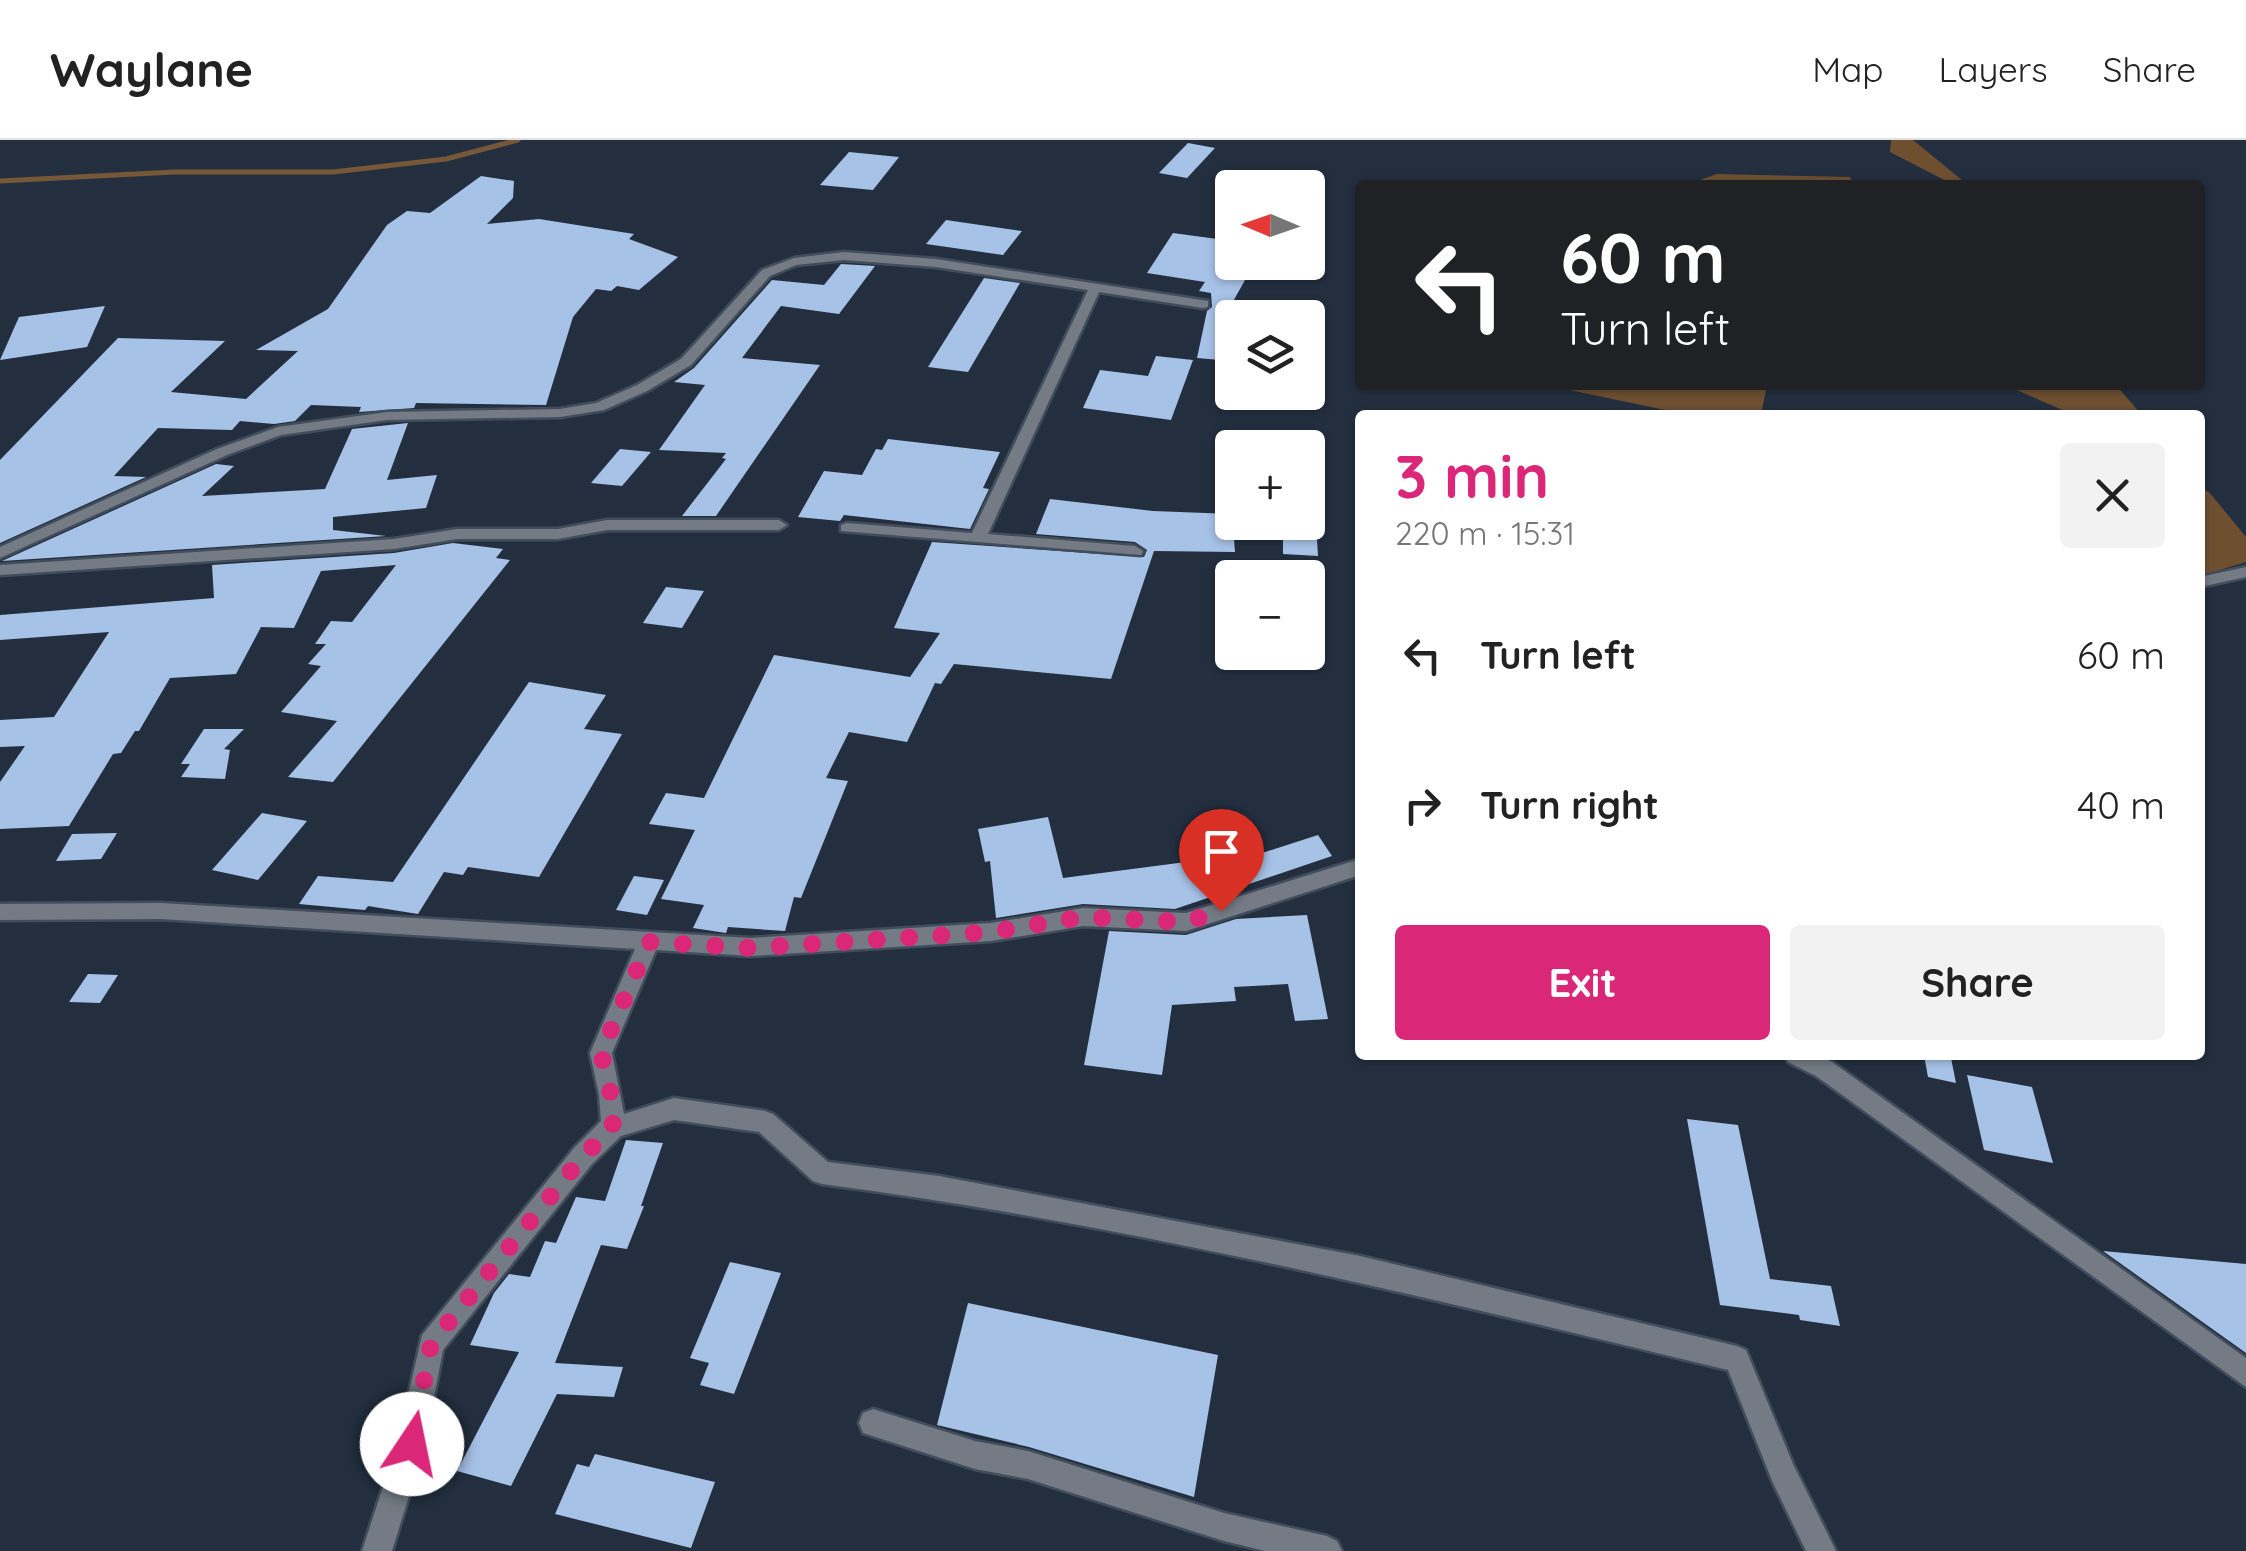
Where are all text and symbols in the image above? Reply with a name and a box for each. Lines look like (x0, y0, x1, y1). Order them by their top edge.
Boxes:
text: Waylane (50, 39, 253, 99)
text: Map (1812, 47, 1884, 91)
text: Layers (1939, 47, 2048, 91)
text: Share (2103, 47, 2196, 91)
north arrow (1215, 170, 1325, 280)
map controls (1215, 170, 1325, 670)
text: 60 m (1560, 213, 1726, 301)
icon: left (1395, 220, 1525, 350)
button: layers (1215, 300, 1325, 410)
text: Turn left (1560, 300, 1730, 356)
button: + (1215, 430, 1325, 540)
text: 3 min (1395, 438, 1549, 513)
button: close (2060, 443, 2165, 548)
text: 220 m · 15:31 (1395, 513, 1575, 553)
button: − (1215, 560, 1325, 670)
icon: left (1395, 628, 1450, 683)
text: Turn left (1480, 631, 1636, 679)
text: 60 m (2077, 631, 2165, 679)
icon: right (1395, 778, 1450, 833)
text: Turn right (1480, 781, 1659, 829)
text: 40 m (2077, 781, 2165, 829)
pin (1179, 809, 1264, 912)
icon: arrive (1194, 824, 1249, 879)
button: Exit (1395, 925, 1770, 1040)
button: Share (1790, 925, 2165, 1040)
position arrow (360, 1392, 464, 1496)

